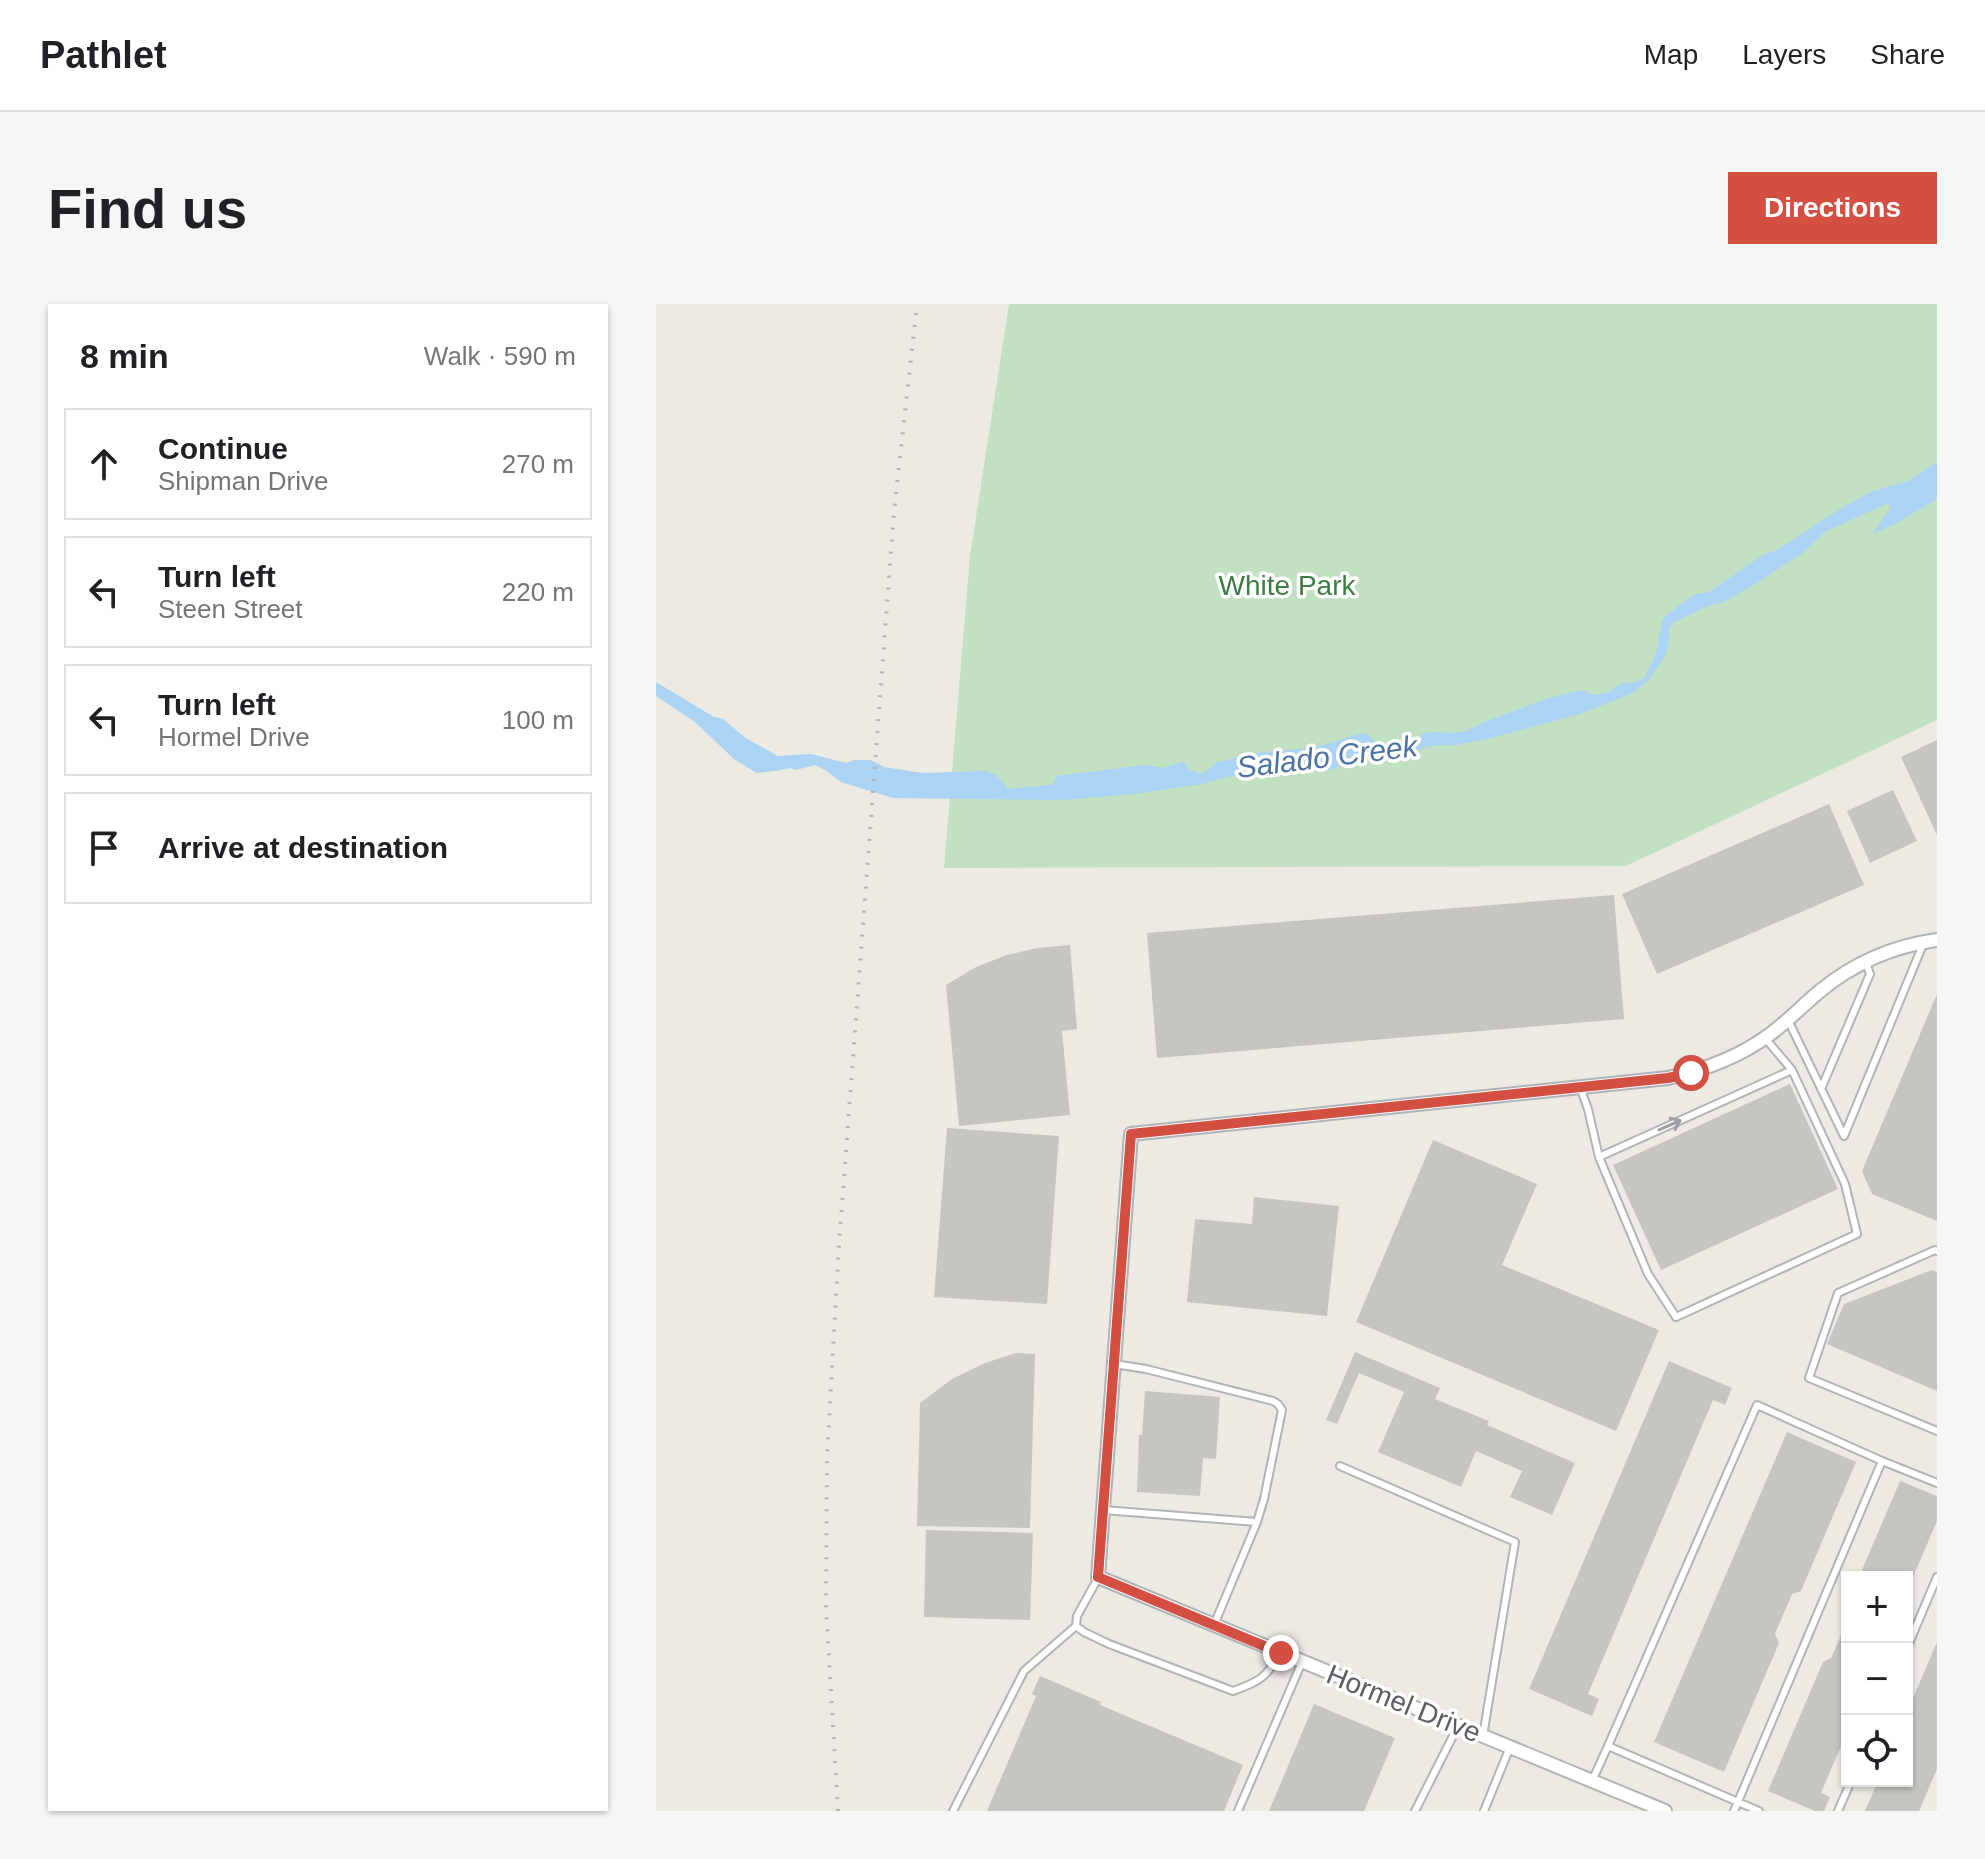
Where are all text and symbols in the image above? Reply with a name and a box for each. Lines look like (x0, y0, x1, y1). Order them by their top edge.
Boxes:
text: Pathlet (40, 34, 167, 76)
text: Map (1644, 39, 1698, 70)
text: Layers (1742, 39, 1826, 70)
text: Share (1870, 39, 1945, 70)
button: Directions (1728, 172, 1937, 244)
text: Find us (48, 177, 247, 240)
text: 8 min (80, 337, 169, 375)
text: Walk · 590 m (424, 341, 576, 371)
text: Continue (158, 432, 288, 465)
icon: ahead (82, 442, 126, 486)
text: 270 m (502, 449, 574, 479)
text: Shipman Drive (158, 466, 329, 496)
text: Turn left (158, 560, 276, 593)
icon: left (82, 570, 126, 614)
park label: White Park (1219, 570, 1356, 601)
text: 220 m (502, 577, 574, 607)
text: Steen Street (158, 594, 303, 624)
text: Turn left (158, 688, 276, 721)
icon: left (82, 698, 126, 742)
text: 100 m (502, 705, 574, 735)
text: Hormel Drive (158, 722, 310, 752)
water label: Salado Creek (1235, 729, 1421, 784)
icon: arrive (82, 826, 126, 870)
text: Arrive at destination (158, 831, 448, 864)
route start (1673, 1055, 1709, 1091)
one-way arrow (1658, 1117, 1682, 1132)
map controls (1841, 1571, 1913, 1787)
button: + (1841, 1571, 1913, 1643)
route end (1263, 1635, 1299, 1671)
button: − (1841, 1643, 1913, 1715)
street label: Hormel Drive (1322, 1658, 1485, 1748)
button: locate (1841, 1715, 1913, 1787)

